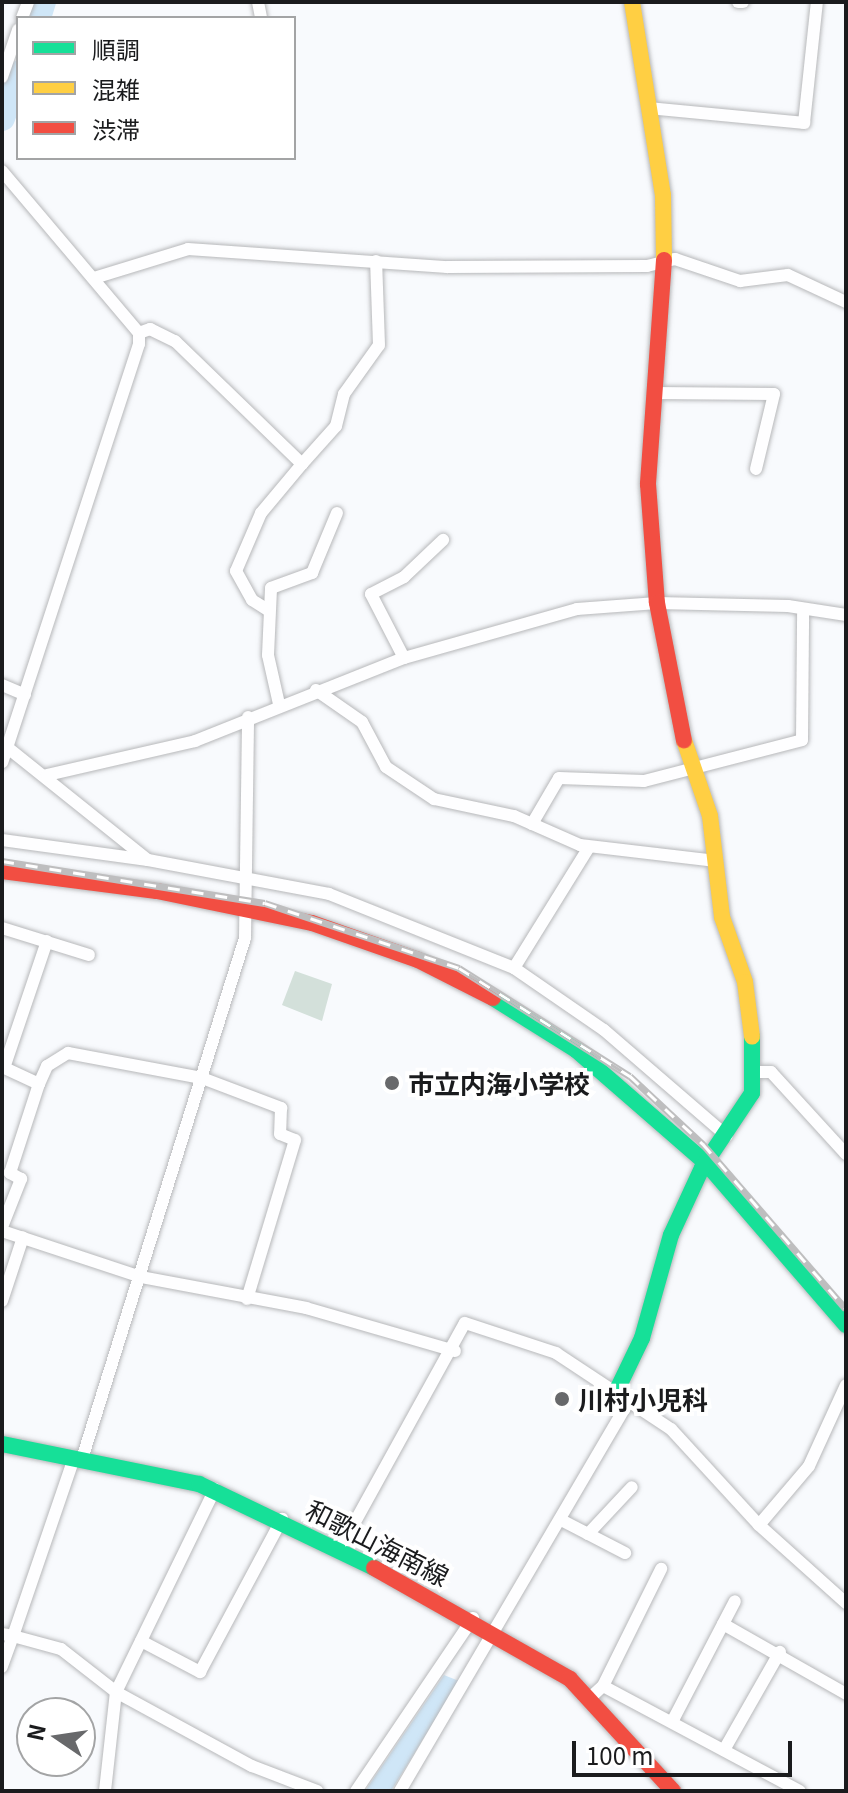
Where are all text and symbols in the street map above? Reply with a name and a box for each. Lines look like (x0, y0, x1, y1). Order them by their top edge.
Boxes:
legend (16, 16, 296, 160)
text: 順調 (92, 31, 140, 66)
text: 混雑 (92, 71, 140, 106)
text: 渋滞 (92, 111, 140, 146)
place label: 市立内海小学校 (408, 1067, 590, 1099)
marker: 市立内海小学校 (383, 1074, 401, 1092)
place label: 川村小児科 (578, 1383, 708, 1415)
marker: 川村小児科 (553, 1390, 571, 1408)
street label: 和歌山海南線 (301, 1493, 455, 1591)
north arrow (16, 1697, 96, 1777)
text: N (17, 1720, 52, 1744)
scale bar (576, 1725, 796, 1775)
text: 100 m (586, 1737, 654, 1772)

